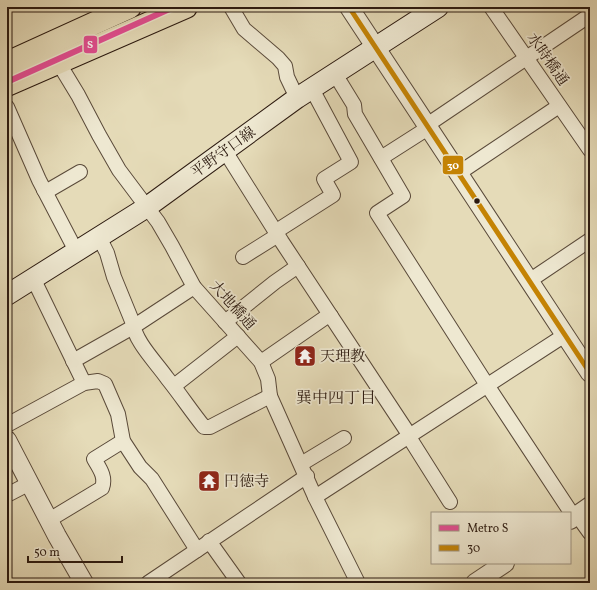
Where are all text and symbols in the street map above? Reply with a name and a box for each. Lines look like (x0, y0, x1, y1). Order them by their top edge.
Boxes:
street label: 水時橋通 (521, 29, 573, 90)
line badge: S (83, 35, 98, 54)
text: S (87, 38, 93, 53)
street label: 平野守口線 (187, 123, 260, 184)
line badge: 30 (442, 155, 464, 175)
text: 30 (447, 159, 459, 174)
unlabelled marker (472, 196, 482, 206)
street label: 大地橋通 (204, 277, 260, 335)
temple icon: 天理教 (292, 343, 318, 369)
place label: 天理教 (320, 347, 365, 368)
district label: 巽中四丁目 (296, 388, 376, 410)
temple icon: 円徳寺 (196, 468, 222, 494)
place label: 円徳寺 (224, 472, 269, 493)
legend (431, 512, 571, 564)
text: Metro S (467, 521, 508, 537)
scale bar (28, 538, 122, 564)
text: 30 (467, 541, 480, 557)
text: 50 m (34, 545, 60, 561)

